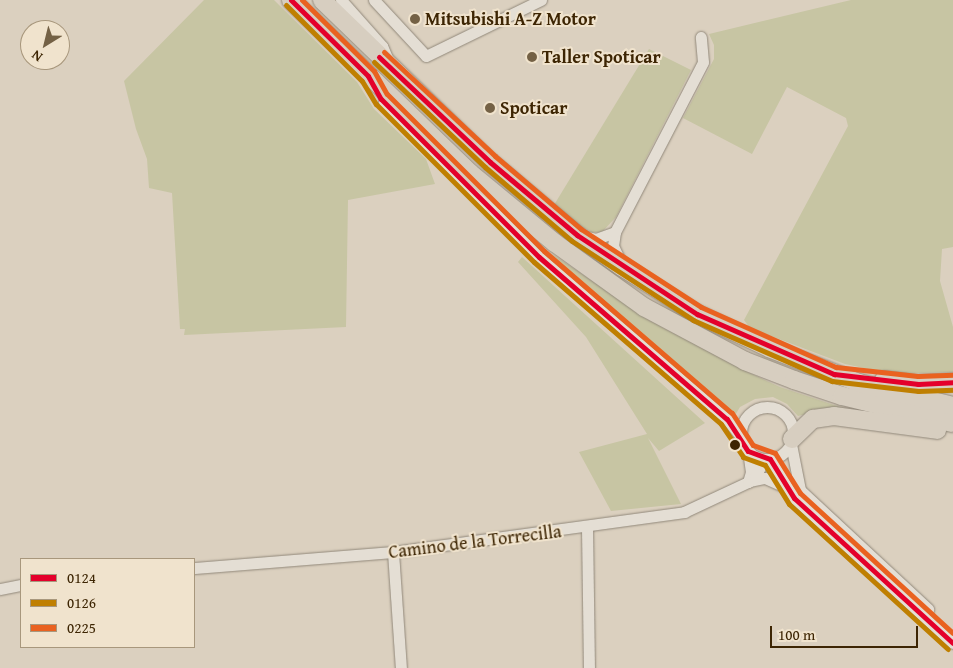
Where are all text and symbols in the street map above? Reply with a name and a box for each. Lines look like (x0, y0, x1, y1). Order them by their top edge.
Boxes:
place label: Mitsubishi A-Z Motor (425, 8, 596, 30)
marker: Mitsubishi A-Z Motor (409, 13, 421, 25)
north arrow (20, 20, 70, 70)
text: N (27, 45, 46, 67)
place label: Taller Spoticar (542, 46, 661, 68)
marker: Taller Spoticar (526, 51, 538, 63)
place label: Spoticar (500, 97, 567, 119)
marker: Spoticar (484, 102, 496, 114)
unlabelled marker (730, 440, 740, 450)
street label: Camino de la Torrecilla (387, 521, 563, 563)
legend (20, 558, 195, 648)
text: 0124 (67, 567, 96, 588)
text: 0126 (67, 592, 96, 613)
scale bar (773, 616, 920, 648)
text: 0225 (67, 617, 96, 638)
text: 100 m (778, 624, 815, 645)

